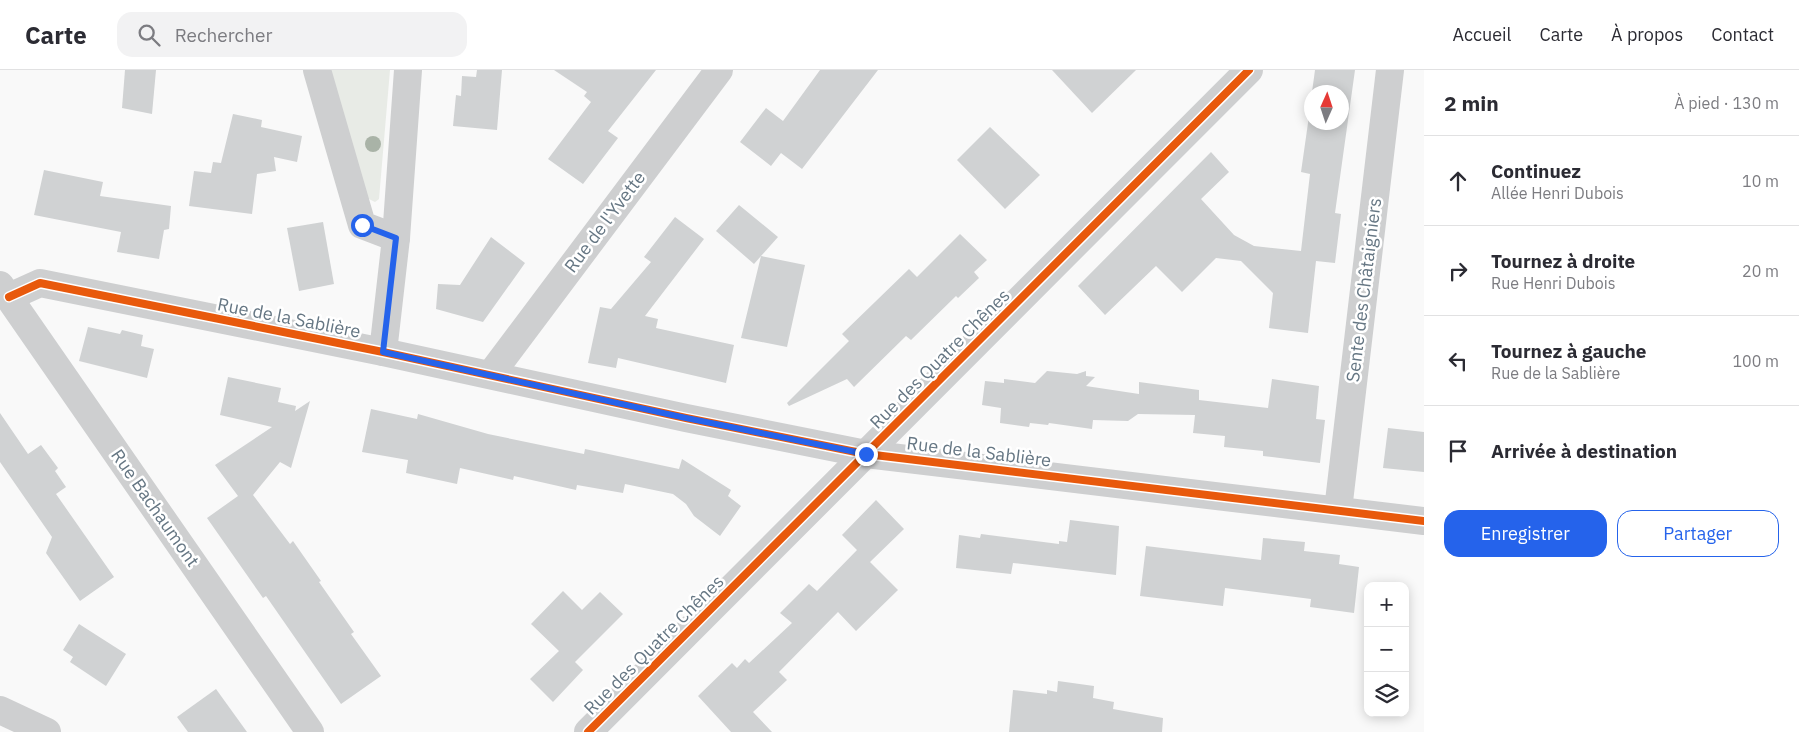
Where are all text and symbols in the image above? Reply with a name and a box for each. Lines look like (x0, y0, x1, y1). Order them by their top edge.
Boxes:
search box (117, 12, 467, 57)
text: Carte (25, 19, 87, 51)
icon: search (135, 21, 163, 49)
text: Rechercher (175, 23, 272, 47)
text: Accueil (1452, 23, 1511, 46)
text: Carte (1539, 23, 1583, 46)
text: À propos (1611, 23, 1683, 46)
text: Contact (1711, 23, 1774, 46)
north arrow (1304, 85, 1349, 130)
text: 2 min (1444, 89, 1499, 117)
text: À pied · 130 m (1674, 93, 1779, 113)
text: Continuez (1491, 159, 1581, 183)
street label: Rue de l'Yvette (559, 166, 650, 277)
icon: ahead (1444, 167, 1472, 195)
text: 10 m (1742, 171, 1779, 191)
text: Allée Henri Dubois (1491, 183, 1624, 203)
street label: Sente des Châtaigniers (1341, 197, 1386, 383)
route start (351, 214, 374, 237)
text: Tournez à droite (1491, 249, 1635, 273)
icon: right (1444, 257, 1472, 285)
text: 20 m (1742, 261, 1779, 281)
text: Rue Henri Dubois (1491, 273, 1616, 293)
street label: Rue des Quatre Chênes (865, 284, 1015, 434)
street label: Rue de la Sablière (216, 292, 363, 343)
text: Tournez à gauche (1491, 339, 1647, 363)
icon: left (1444, 347, 1472, 375)
text: 100 m (1732, 351, 1779, 371)
text: Rue de la Sablière (1491, 363, 1620, 383)
street label: Rue de la Sablière (906, 431, 1053, 472)
icon: arrive (1444, 437, 1472, 465)
text: Arrivée à destination (1491, 439, 1677, 463)
route end (855, 443, 878, 466)
street label: Rue Bachaumont (106, 444, 205, 571)
button: Enregistrer (1444, 510, 1607, 557)
button: Partager (1617, 510, 1779, 557)
street label: Rue des Quatre Chênes (579, 570, 729, 720)
map controls (1364, 582, 1409, 717)
button: + (1364, 582, 1409, 627)
button: − (1364, 627, 1409, 672)
button: layers (1364, 672, 1409, 717)

